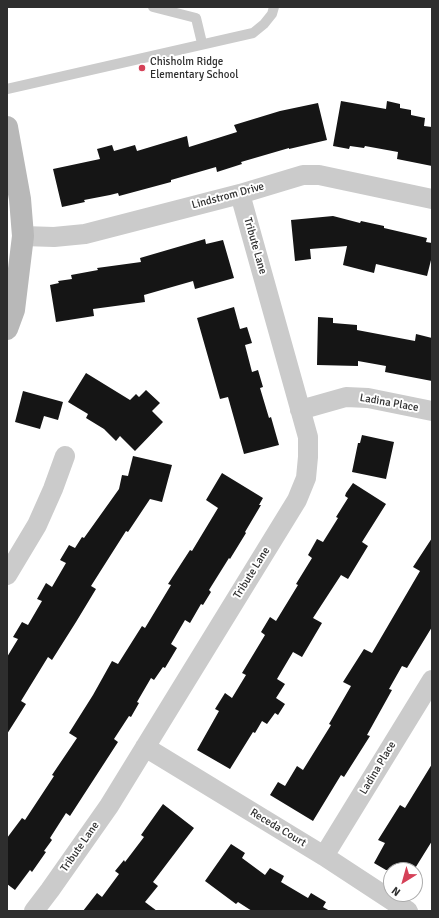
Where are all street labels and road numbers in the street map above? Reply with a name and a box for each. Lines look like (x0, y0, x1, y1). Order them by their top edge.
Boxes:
street label: Lindstrom Drive (190, 180, 266, 212)
street label: Tribute Lane (241, 216, 269, 276)
street label: Ladina Place (359, 391, 419, 415)
street label: Tribute Lane (231, 545, 273, 601)
street label: Ladina Place (357, 739, 399, 797)
street label: Receda Court (248, 806, 308, 850)
street label: Tribute Lane (58, 819, 102, 875)

